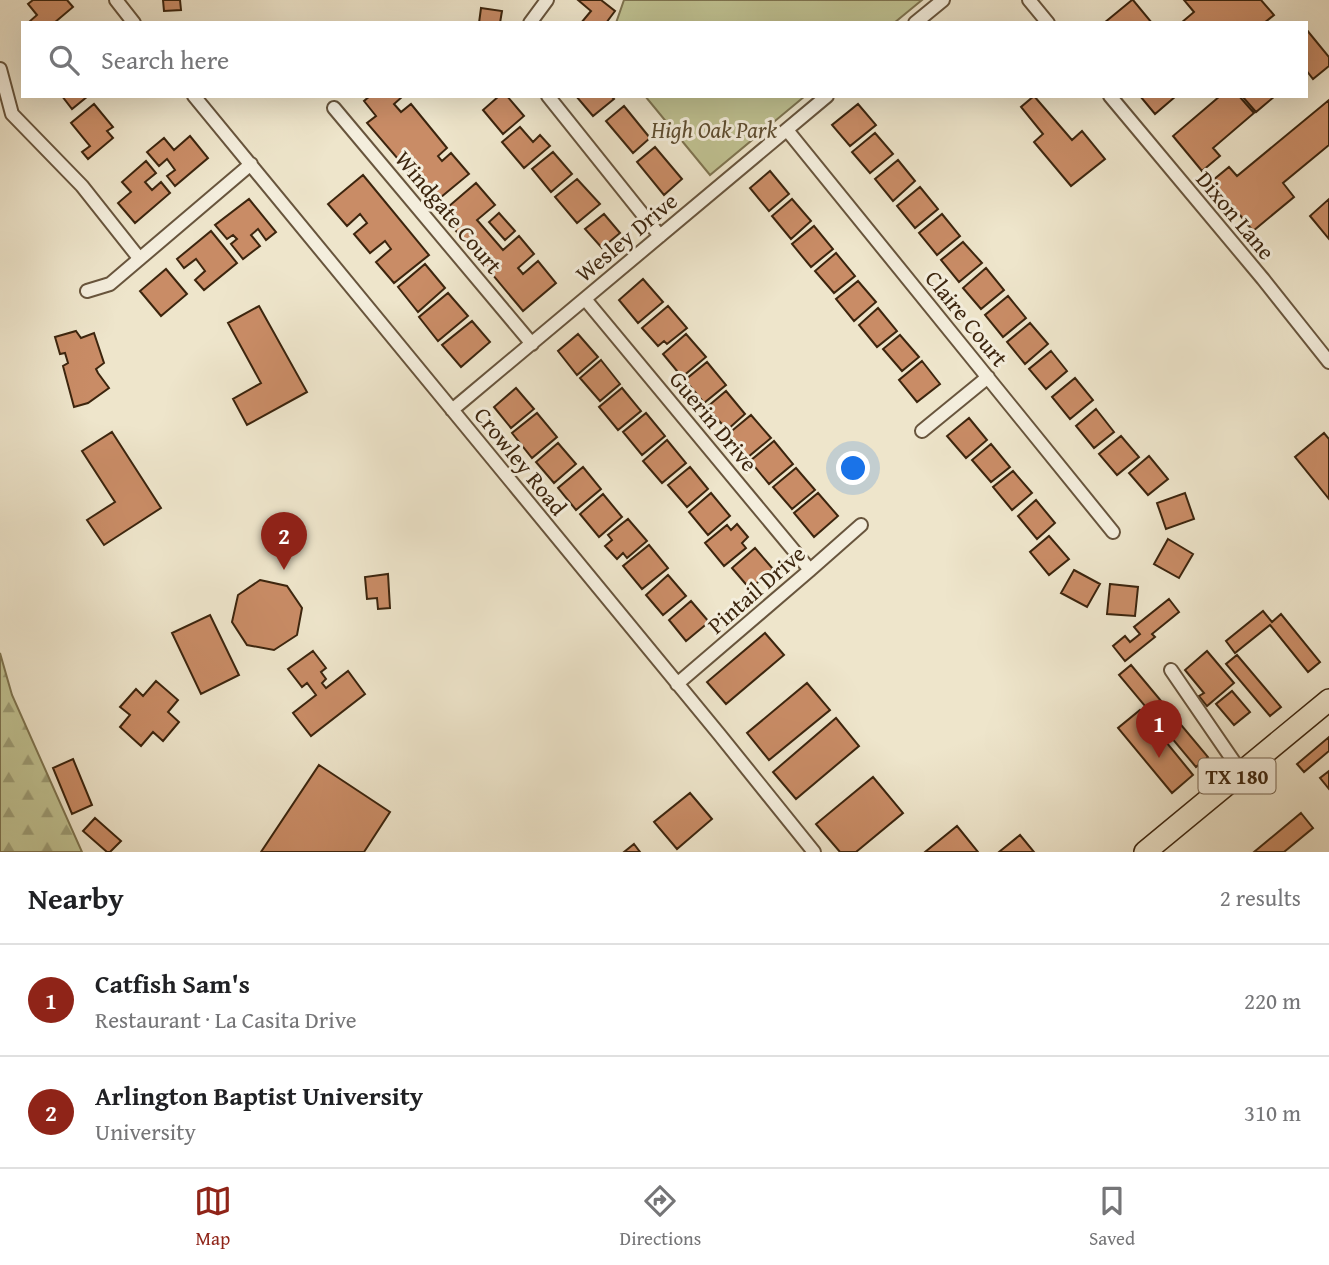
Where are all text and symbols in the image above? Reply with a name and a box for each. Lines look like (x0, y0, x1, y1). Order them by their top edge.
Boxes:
search box (21, 21, 1308, 98)
text: Search here (101, 40, 229, 79)
icon: search (45, 41, 83, 79)
park label: High Oak Park (650, 113, 777, 146)
street label: Windgate Court (388, 143, 510, 281)
street label: Dixon Lane (1189, 163, 1283, 267)
street label: Wesley Drive (568, 185, 684, 289)
street label: Claire Court (918, 263, 1016, 373)
street label: Guerin Drive (662, 364, 766, 478)
street label: Crowley Road (467, 400, 576, 523)
your location (836, 451, 870, 485)
pin: 2 (261, 512, 307, 570)
street label: Pintail Drive (700, 537, 812, 641)
pin: 1 (1136, 700, 1182, 758)
road number: TX 180 (1198, 758, 1276, 794)
text: Nearby (28, 876, 124, 920)
text: 2 results (1220, 881, 1301, 914)
text: Catfish Sam's (95, 964, 250, 1003)
text: 1 (45, 984, 57, 1017)
text: 220 m (1244, 984, 1301, 1017)
text: Restaurant · La Casita Drive (95, 1003, 356, 1036)
text: Arlington Baptist University (95, 1076, 423, 1115)
text: 2 (45, 1096, 57, 1129)
text: 310 m (1244, 1096, 1301, 1129)
text: University (95, 1115, 196, 1148)
tab: Map (194, 1182, 232, 1252)
tab: Directions (620, 1182, 701, 1252)
tab: Saved (1089, 1182, 1135, 1252)

